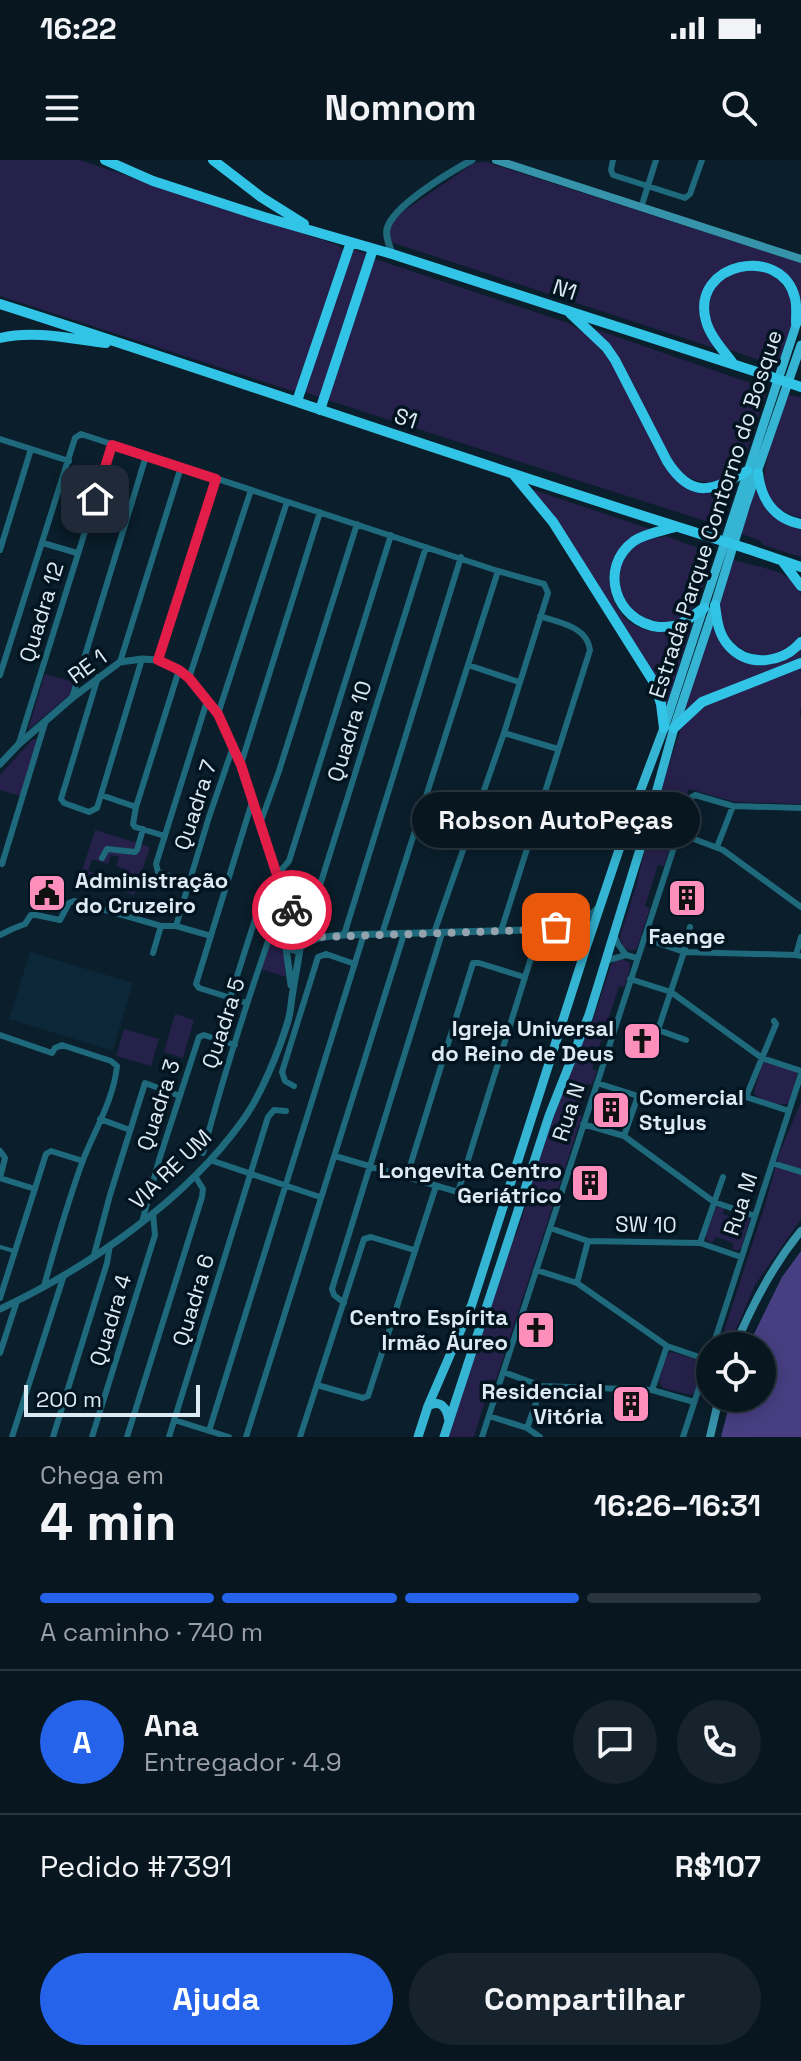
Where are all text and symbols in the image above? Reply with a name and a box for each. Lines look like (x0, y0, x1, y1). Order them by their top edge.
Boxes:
text: 16:22 (40, 9, 117, 48)
text: Nomnom (325, 85, 476, 131)
icon: menu (40, 86, 84, 130)
icon: search (717, 86, 761, 130)
street label: N1 (549, 272, 581, 306)
street label: Estrada Parque Contorno do Bosque (642, 326, 788, 702)
street label: S1 (391, 401, 421, 435)
pin (61, 465, 129, 533)
icon: home (73, 477, 117, 521)
street label: Quadra 12 (12, 558, 70, 666)
street label: RE 1 (62, 643, 112, 689)
street label: Quadra 10 (320, 677, 378, 785)
street label: Quadra 7 (167, 756, 223, 854)
callout: Robson AutoPeças (412, 791, 700, 847)
text: Robson AutoPeças (439, 803, 673, 837)
place label: Administração do Cruzeiro (75, 866, 228, 919)
courier (252, 870, 332, 950)
public building icon: Administração do Cruzeiro (26, 872, 68, 914)
building icon: Faenge (666, 877, 708, 919)
icon: bike (270, 888, 314, 932)
pin (522, 893, 590, 961)
icon: bag (534, 905, 578, 949)
place label: Faenge (648, 922, 726, 950)
street label: Quadra 5 (195, 974, 251, 1072)
place label: Igreja Universal do Reino de Deus (431, 1014, 614, 1067)
church icon: Igreja Universal do Reino de Deus (621, 1020, 663, 1062)
street label: Quadra 3 (130, 1056, 186, 1154)
street label: Rua N (545, 1079, 591, 1145)
place label: Comercial Stylus (639, 1083, 744, 1136)
building icon: Comercial Stylus (590, 1089, 632, 1131)
street label: VIA RE UM (123, 1123, 217, 1215)
place label: Longevita Centro Geriátrico (378, 1156, 562, 1209)
building icon: Longevita Centro Geriátrico (569, 1162, 611, 1204)
street label: Rua M (717, 1169, 763, 1239)
street label: SW 10 (615, 1209, 677, 1239)
street label: Quadra 6 (166, 1251, 220, 1349)
street label: Quadra 4 (83, 1270, 137, 1369)
place label: Centro Espírita Irmão Áureo (350, 1303, 508, 1356)
church icon: Centro Espírita Irmão Áureo (515, 1309, 557, 1351)
map controls (696, 1332, 776, 1412)
button: locate (696, 1332, 776, 1412)
place label: Residencial Vitória (481, 1377, 603, 1430)
scale bar (24, 1381, 200, 1417)
building icon: Residencial Vitória (610, 1383, 652, 1425)
text: 200 m (36, 1385, 102, 1413)
text: Chega em (40, 1458, 164, 1492)
text: 16:26–16:31 (594, 1486, 761, 1525)
text: 4 min (40, 1489, 177, 1555)
text: A caminho · 740 m (40, 1615, 263, 1649)
button: chat (573, 1700, 657, 1784)
button: phone (677, 1700, 761, 1784)
text: Ana (144, 1706, 199, 1745)
text: A (72, 1723, 92, 1762)
text: Entregador · 4.9 (144, 1745, 342, 1779)
text: Pedido #7391 (40, 1847, 232, 1886)
text: R$107 (675, 1847, 761, 1886)
button: Ajuda (40, 1953, 393, 2045)
button: Compartilhar (409, 1953, 761, 2045)

